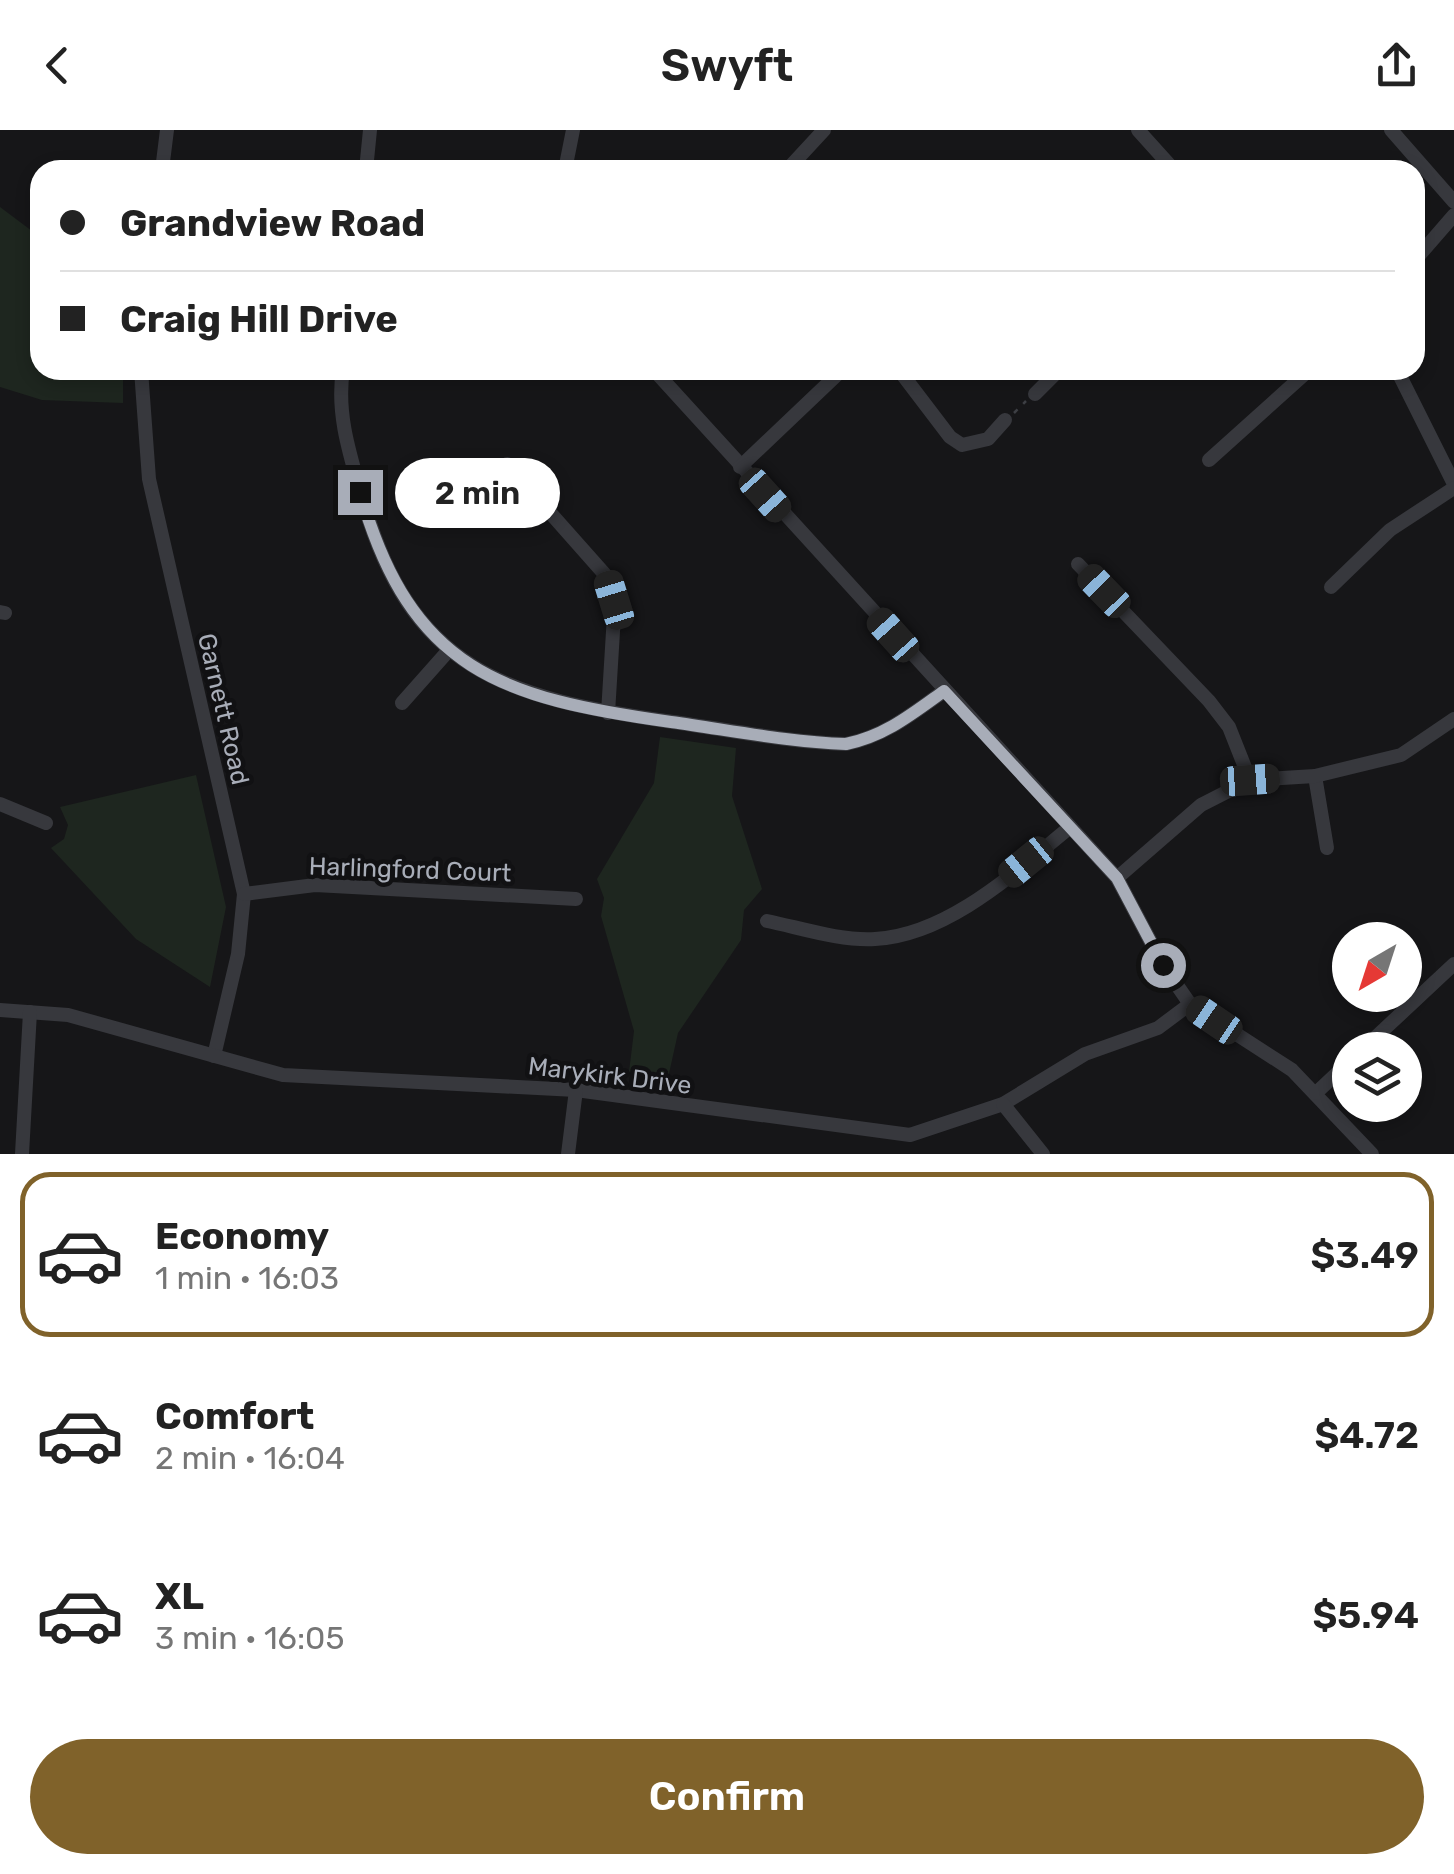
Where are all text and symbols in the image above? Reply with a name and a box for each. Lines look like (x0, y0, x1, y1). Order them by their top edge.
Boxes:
icon: back (30, 38, 85, 93)
icon: share (1369, 38, 1424, 93)
text: Swyft (661, 39, 793, 92)
text: Grandview Road (120, 200, 425, 246)
text: Craig Hill Drive (120, 296, 398, 342)
callout: 2 min (395, 457, 560, 527)
car (734, 463, 796, 527)
route end (338, 470, 383, 515)
text: 2 min (435, 474, 520, 512)
car (1072, 559, 1136, 623)
car (591, 567, 637, 633)
car (862, 603, 924, 667)
street label: Garnett Road (192, 631, 255, 788)
car (1219, 763, 1281, 797)
car (993, 831, 1059, 893)
street label: Harlingford Court (308, 851, 512, 888)
north arrow (1332, 922, 1422, 1012)
map controls (1332, 922, 1422, 1122)
route start (1141, 943, 1186, 988)
car (1181, 991, 1247, 1049)
button: layers (1332, 1032, 1422, 1122)
street label: Marykirk Drive (527, 1051, 693, 1100)
icon: car (35, 1210, 125, 1300)
text: Economy (155, 1213, 329, 1259)
text: $3.49 (1310, 1232, 1419, 1278)
text: 1 min · 16:03 (155, 1259, 339, 1297)
icon: car (35, 1390, 125, 1480)
text: Comfort (155, 1393, 314, 1439)
text: $4.72 (1314, 1412, 1419, 1458)
text: 2 min · 16:04 (155, 1439, 345, 1477)
icon: car (35, 1570, 125, 1660)
text: XL (155, 1573, 204, 1619)
text: $5.94 (1312, 1592, 1419, 1638)
text: 3 min · 16:05 (155, 1619, 344, 1657)
button: Confirm (30, 1739, 1424, 1854)

